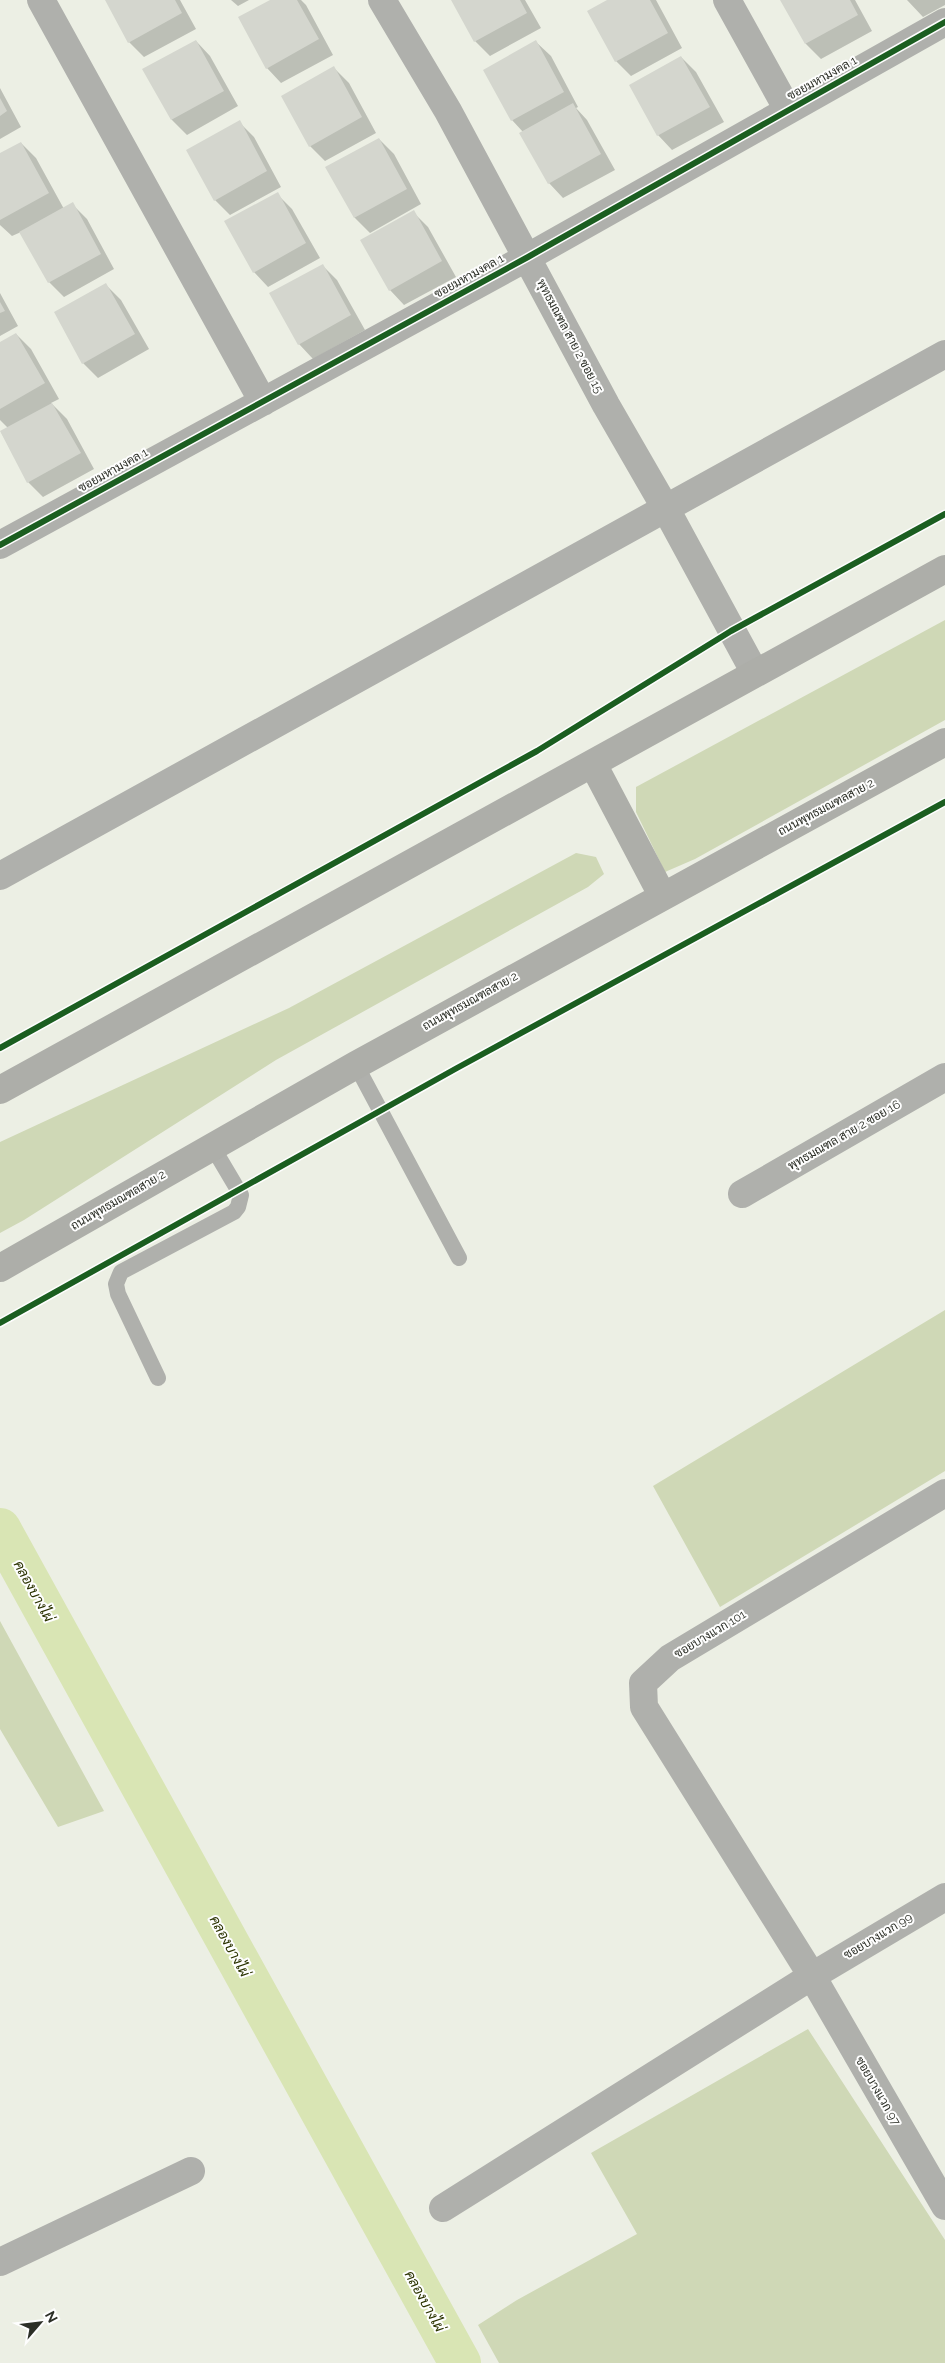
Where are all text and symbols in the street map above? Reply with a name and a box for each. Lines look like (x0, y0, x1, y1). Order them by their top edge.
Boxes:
street label: ซอยมหามงคล 1 (785, 53, 859, 103)
street label: ซอยมหามงคล 1 (432, 251, 506, 301)
street label: พุทธมณฑล สาย 2 ซอย 15 (532, 277, 606, 397)
street label: ซอยมหามงคล 1 (76, 445, 150, 495)
street label: ถนนพุทธมณฑลสาย 2 (775, 776, 877, 840)
street label: ถนนพุทธมณฑลสาย 2 (420, 969, 521, 1035)
street label: พุทธมณฑล สาย 2 ซอย 16 (785, 1097, 904, 1175)
street label: ถนนพุทธมณฑลสาย 2 (68, 1167, 169, 1235)
water label: คลองบางไผ่ (11, 1558, 58, 1625)
street label: ซอยบางแวก 101 (672, 1607, 748, 1661)
street label: ซอยบางแวก 99 (841, 1910, 915, 1962)
water label: คลองบางไผ่ (207, 1913, 254, 1980)
street label: ซอยบางแวก 97 (853, 2054, 904, 2128)
water label: คลองบางไผ่ (402, 2268, 449, 2335)
north arrow (15, 2298, 65, 2348)
text: N (42, 2308, 61, 2325)

